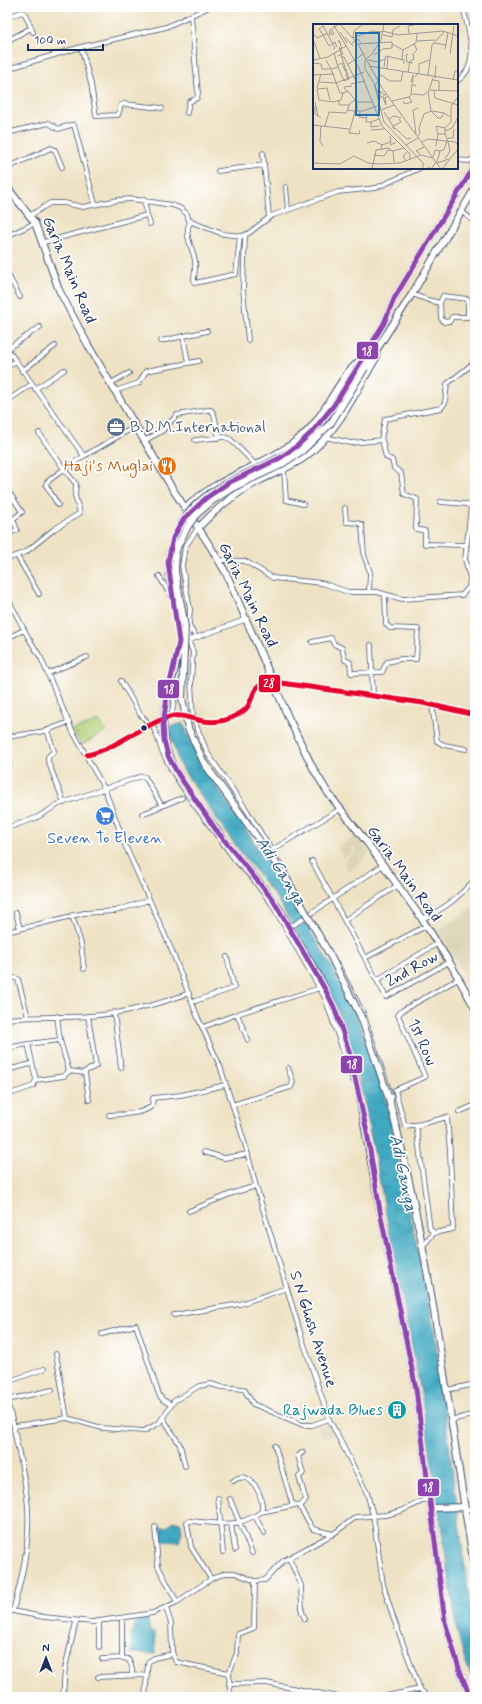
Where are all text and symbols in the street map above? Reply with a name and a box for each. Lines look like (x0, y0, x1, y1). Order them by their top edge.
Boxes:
inset map (313, 24, 458, 169)
scale bar (28, 26, 103, 52)
text: 100 m (34, 33, 66, 49)
street label: Garia Main Road (37, 213, 101, 327)
line badge: 18 (356, 341, 379, 360)
text: 18 (362, 345, 372, 359)
office icon: B.D.M.International (105, 416, 127, 438)
place label: B.D.M.International (130, 417, 266, 438)
restaurant icon: Haji's Muglai (156, 455, 178, 477)
place label: Haji's Muglai (64, 456, 153, 478)
street label: Garia Main Road (213, 539, 283, 651)
line badge: 28 (258, 674, 281, 693)
text: 28 (263, 677, 275, 691)
line badge: 18 (157, 679, 180, 699)
text: 18 (164, 683, 174, 697)
unlabelled marker (139, 723, 149, 733)
supermarket icon: Seven To Eleven (94, 805, 116, 827)
street label: Garia Main Road (362, 822, 446, 926)
place label: Seven To Eleven (47, 828, 163, 849)
water label: Adi Ganga (250, 832, 312, 911)
street label: 2nd Row (382, 946, 442, 992)
street label: 1st Row (402, 1015, 442, 1069)
line badge: 18 (340, 1055, 363, 1074)
text: 18 (347, 1058, 357, 1072)
water label: Adi Ganga (383, 1132, 422, 1214)
street label: S N Ghosh Avenue (284, 1268, 342, 1390)
building icon: Rajwada Blues (386, 1399, 408, 1421)
place label: Rajwada Blues (283, 1400, 383, 1421)
line badge: 18 (417, 1478, 440, 1497)
text: 18 (423, 1481, 433, 1495)
north arrow (26, 1638, 66, 1678)
text: N (42, 1642, 50, 1656)

